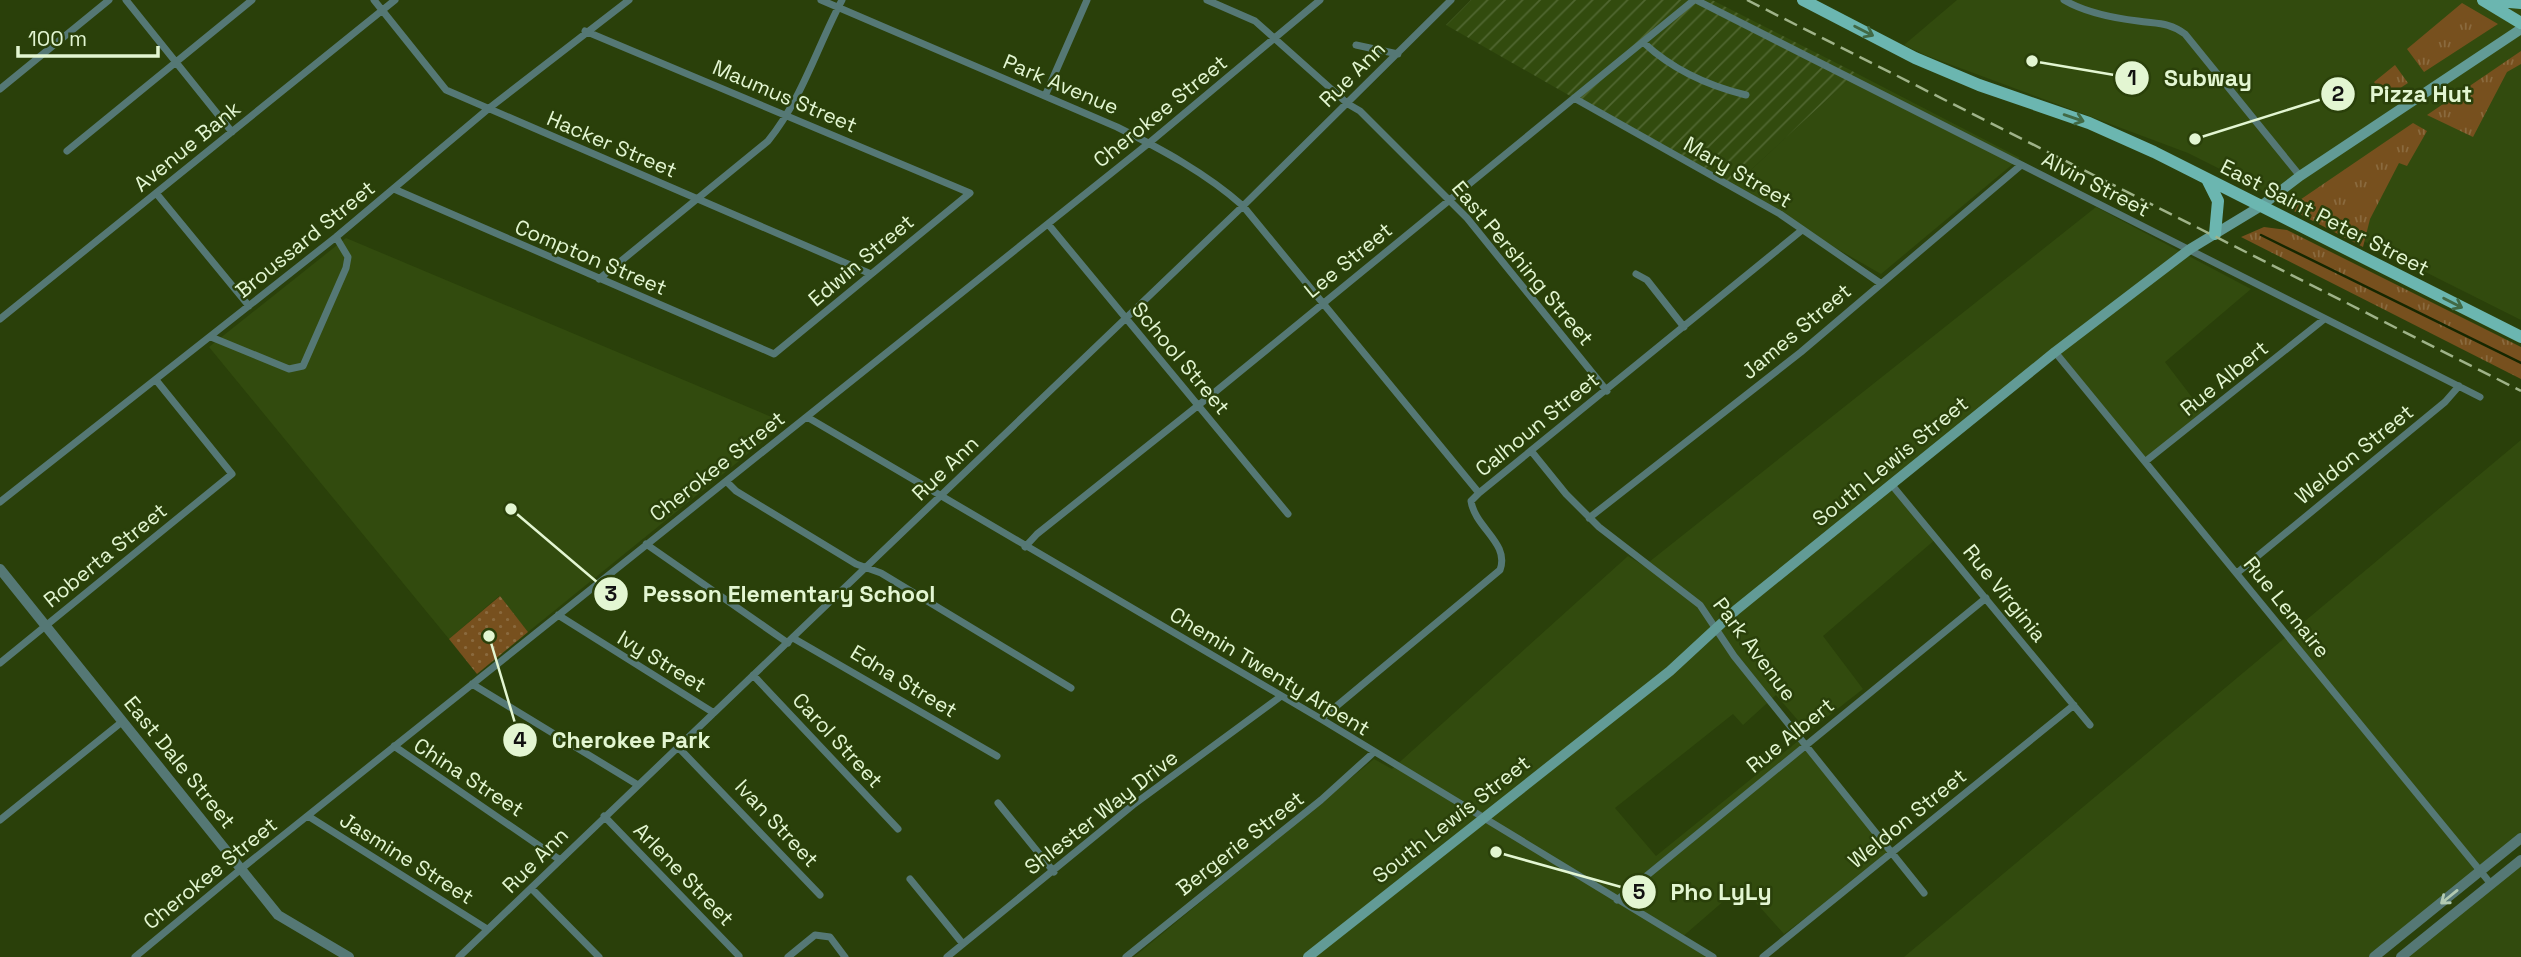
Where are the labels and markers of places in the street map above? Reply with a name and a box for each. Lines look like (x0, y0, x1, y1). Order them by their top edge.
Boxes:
callout: Subway (2115, 56, 2266, 100)
callout: Pizza Hut (2320, 72, 2486, 116)
callout: Pesson Elementary School (593, 572, 949, 616)
callout: Cherokee Park (503, 718, 724, 762)
callout: Pho LyLy (1622, 870, 1786, 914)

